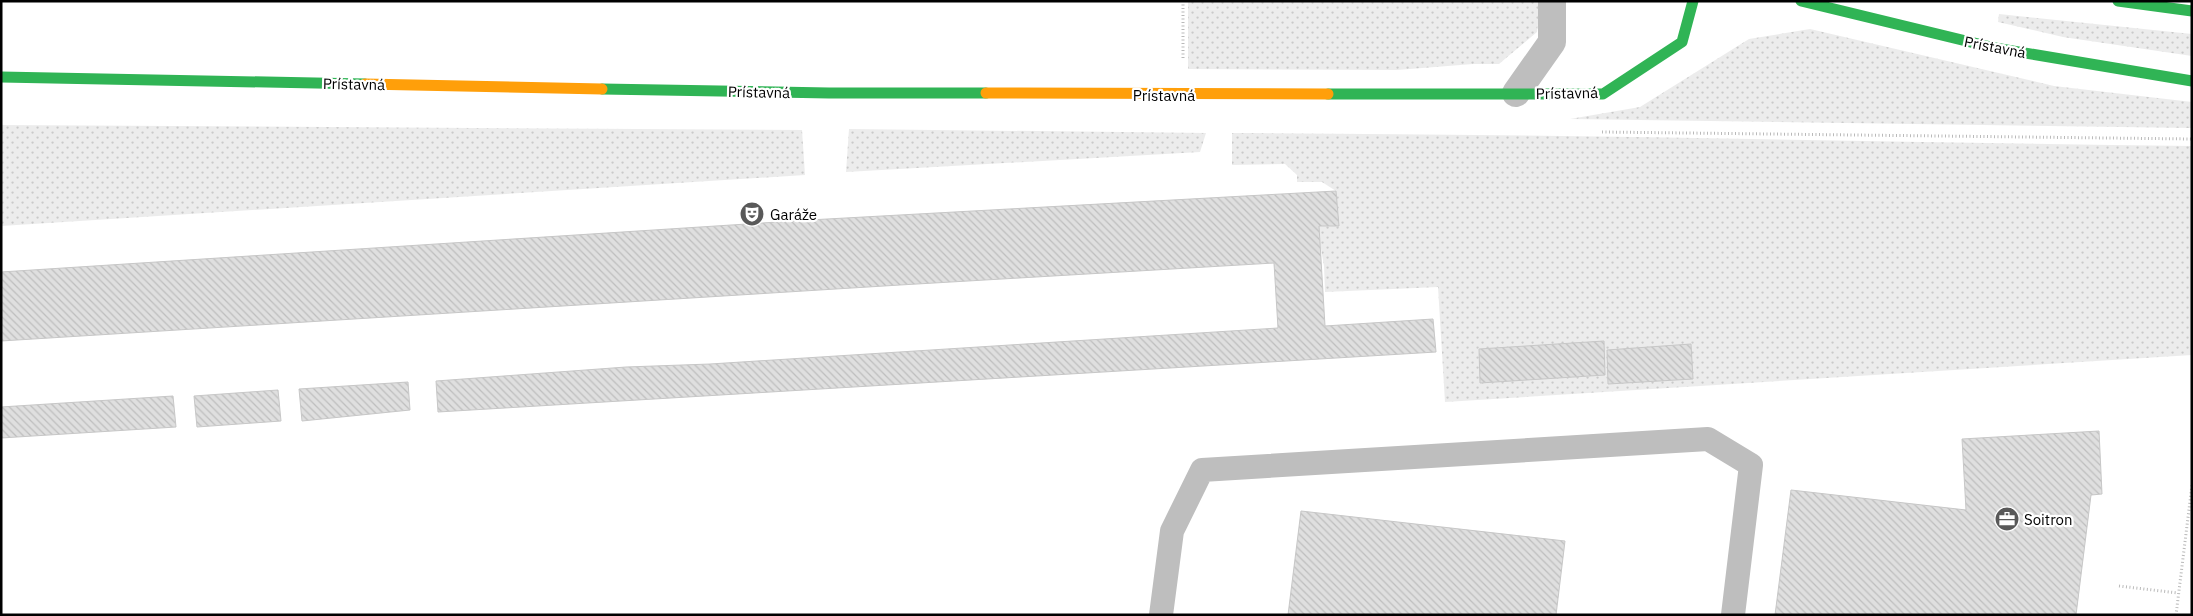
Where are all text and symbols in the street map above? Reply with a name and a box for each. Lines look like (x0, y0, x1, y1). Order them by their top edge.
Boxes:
street label: Prístavná (1963, 32, 2027, 62)
street label: Prístavná (323, 74, 385, 94)
street label: Prístavná (728, 82, 790, 102)
street label: Prístavná (1536, 83, 1598, 103)
street label: Prístavná (1133, 86, 1195, 105)
theatre icon: Garáže (739, 201, 765, 227)
place label: Garáže (770, 205, 817, 224)
office icon: Soitron (1994, 506, 2020, 532)
place label: Soitron (2024, 510, 2072, 529)

